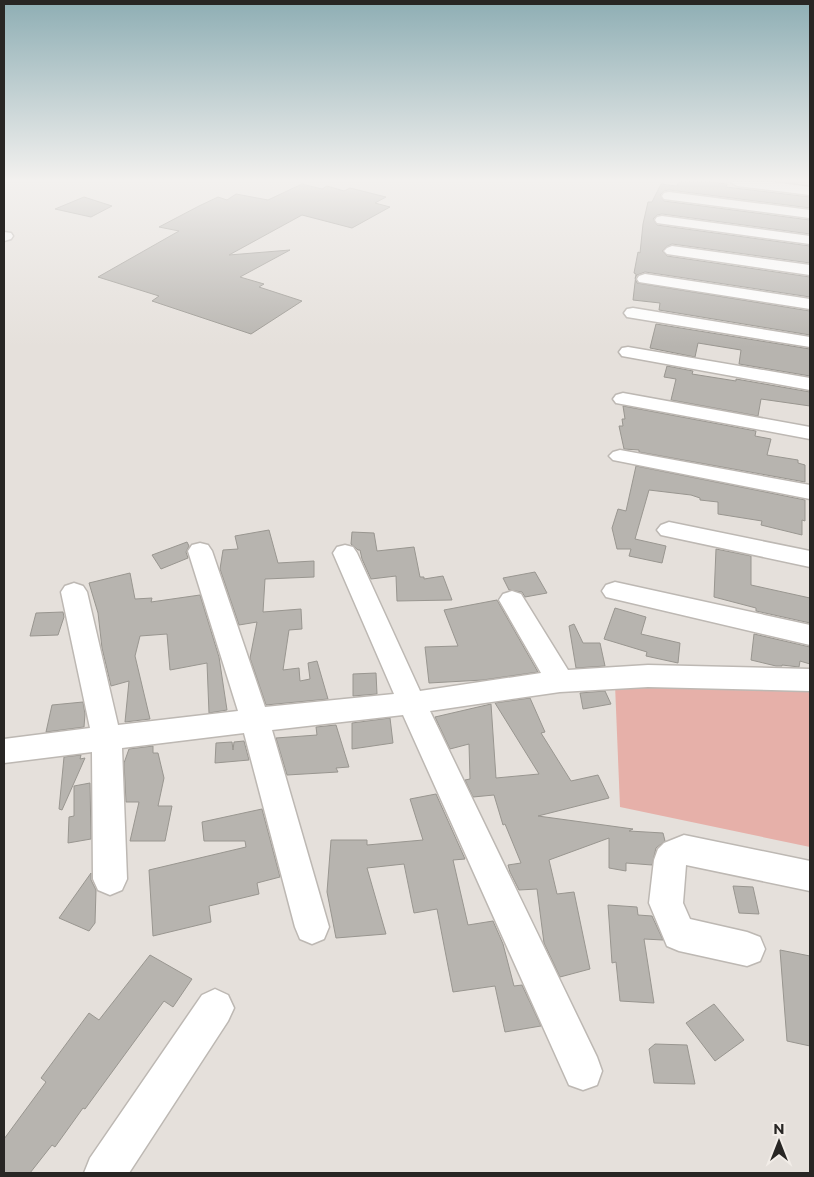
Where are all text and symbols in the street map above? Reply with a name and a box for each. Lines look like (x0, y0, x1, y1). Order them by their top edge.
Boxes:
north arrow (754, 1117, 804, 1167)
text: N (773, 1120, 785, 1138)

